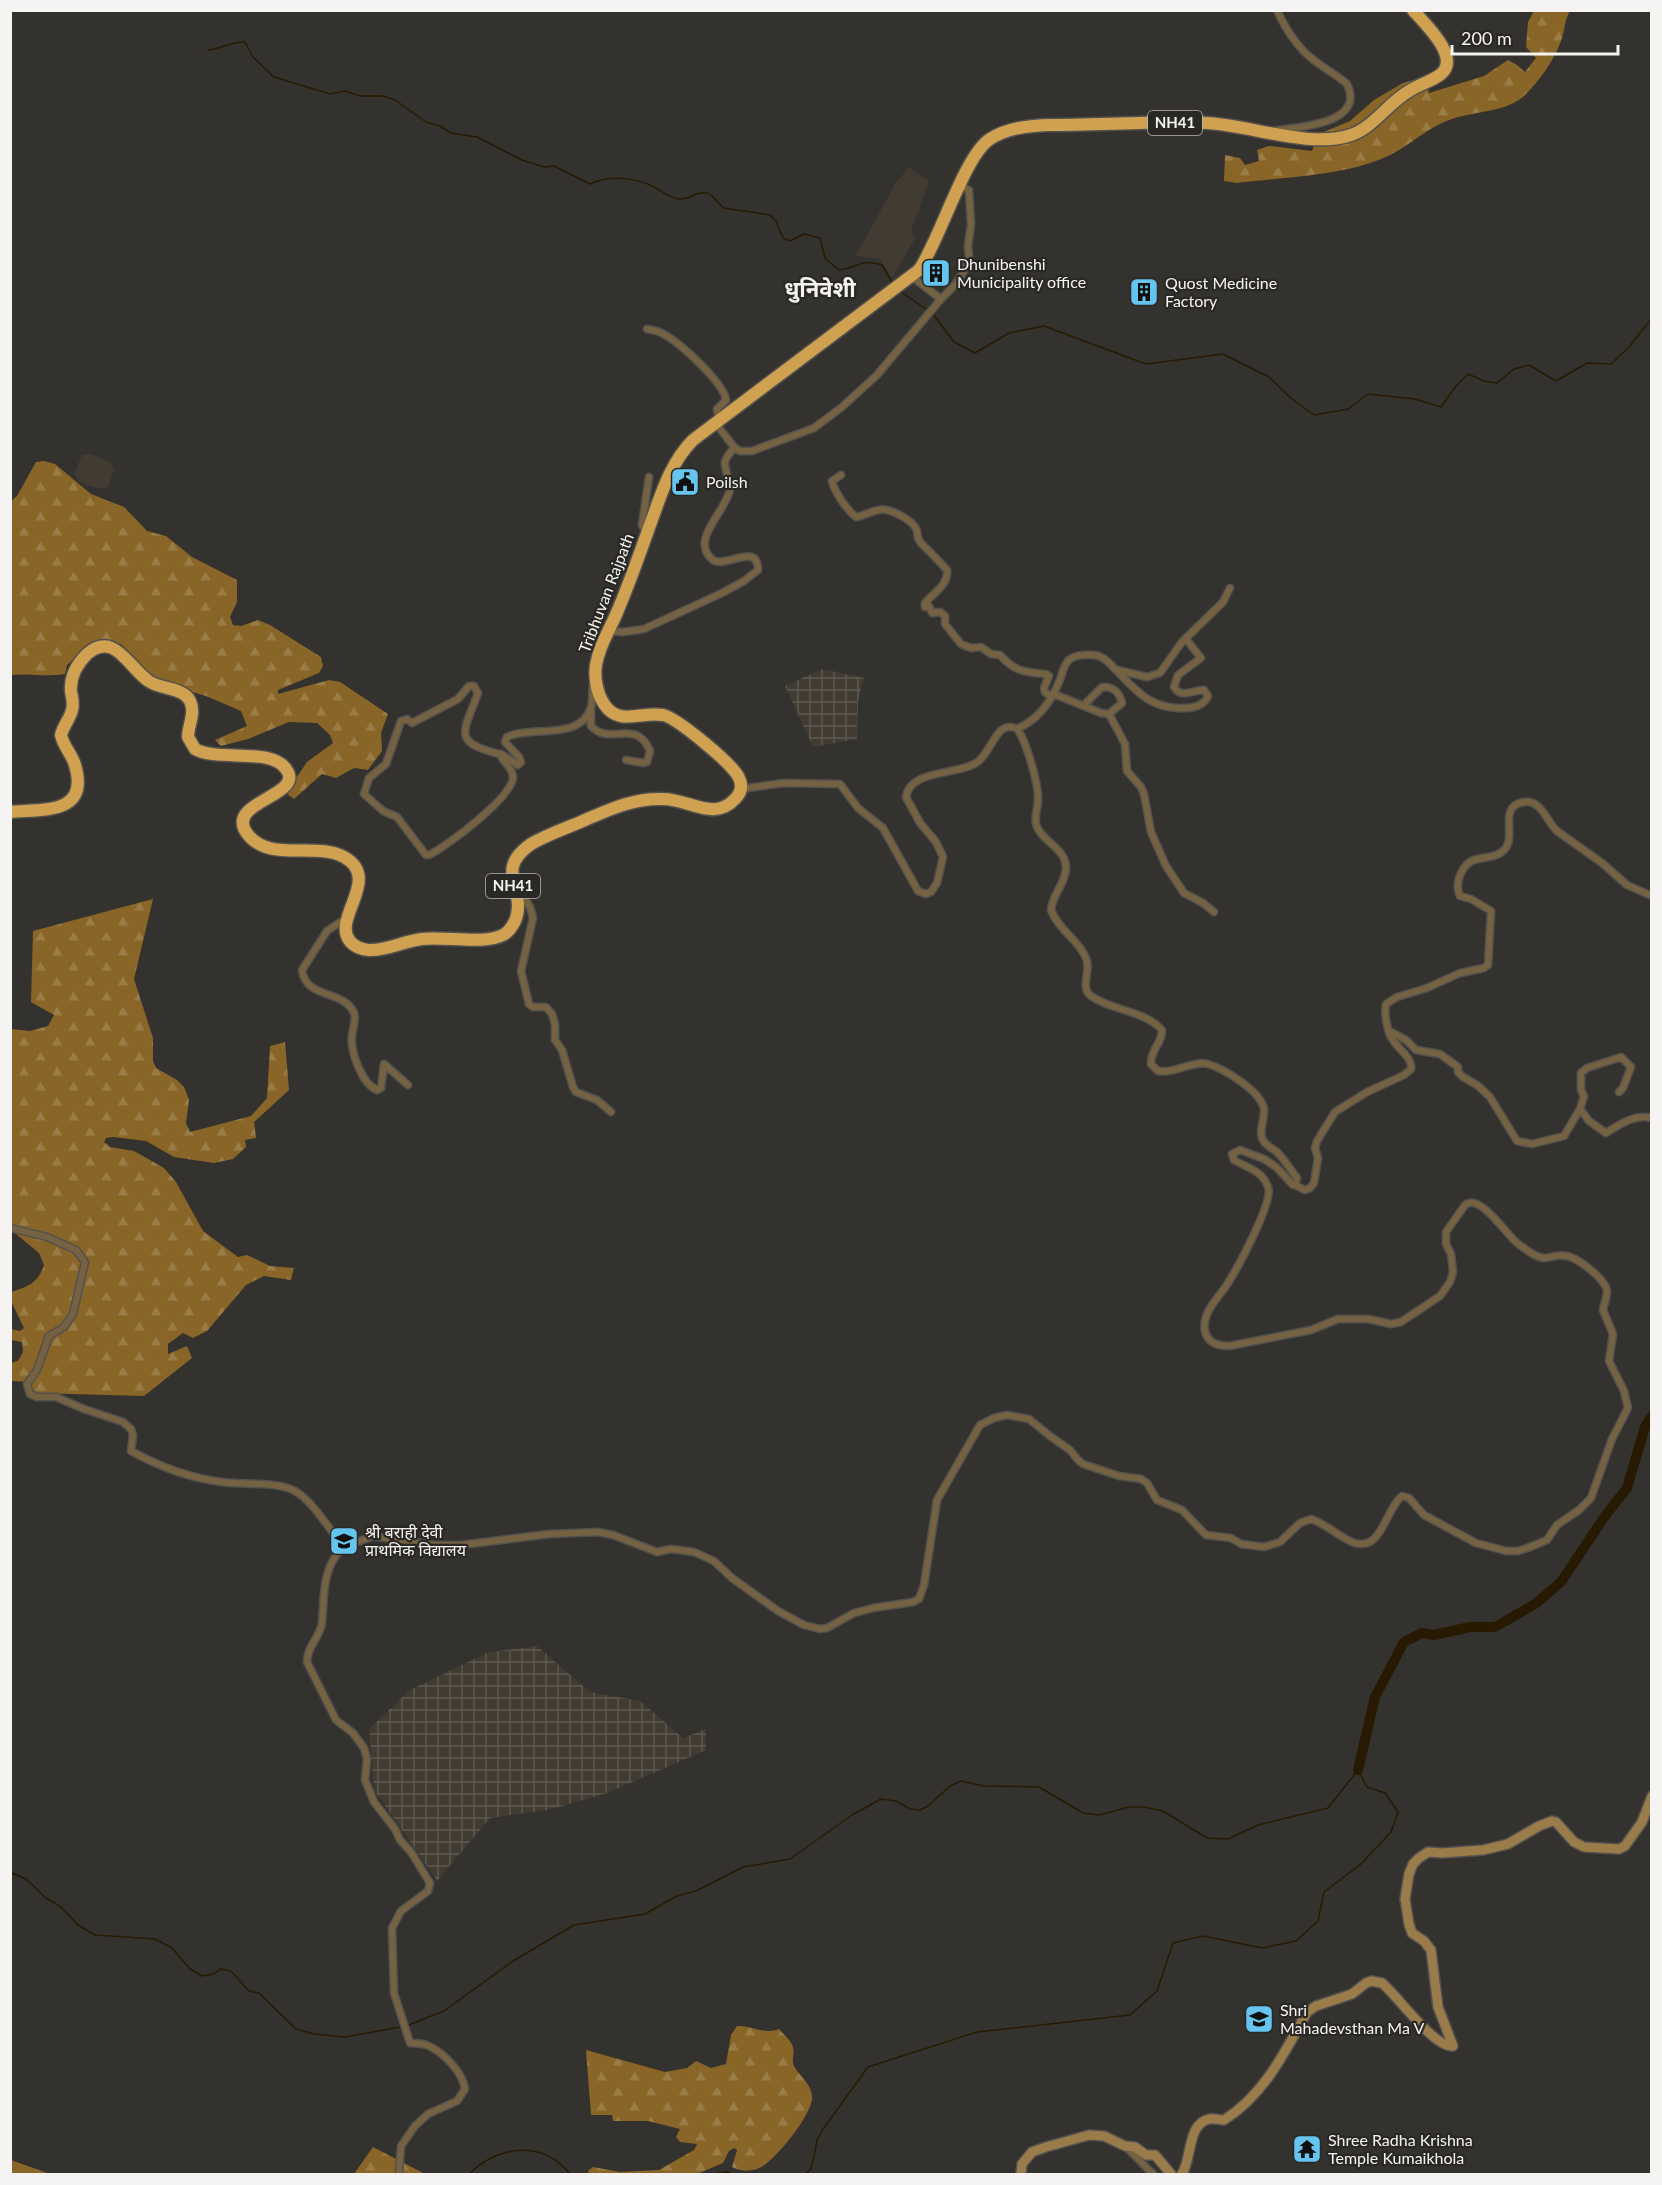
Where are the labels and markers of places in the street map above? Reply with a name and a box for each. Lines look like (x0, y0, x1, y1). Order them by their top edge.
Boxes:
place label: Dhunibenshi Municipality office (957, 254, 1086, 291)
building icon: Dhunibenshi Municipality office (920, 257, 952, 289)
place label: Quost Medicine Factory (1165, 273, 1277, 310)
building icon: Quost Medicine Factory (1128, 276, 1160, 308)
public building icon: Poilsh (669, 466, 701, 498)
place label: Poilsh (706, 472, 748, 491)
place label: श्री बराही देवी प्राथमिक विद्यालय (365, 1522, 467, 1559)
school or university icon: श्री बराही देवी प्राथमिक विद्यालय (328, 1525, 360, 1557)
place label: Shri Mahadevsthan Ma V (1280, 2000, 1424, 2037)
school or university icon: Shri Mahadevsthan Ma V (1243, 2003, 1275, 2035)
place label: Shree Radha Krishna Temple Kumaikhola (1328, 2130, 1473, 2167)
temple icon: Shree Radha Krishna Temple Kumaikhola (1291, 2133, 1323, 2165)

